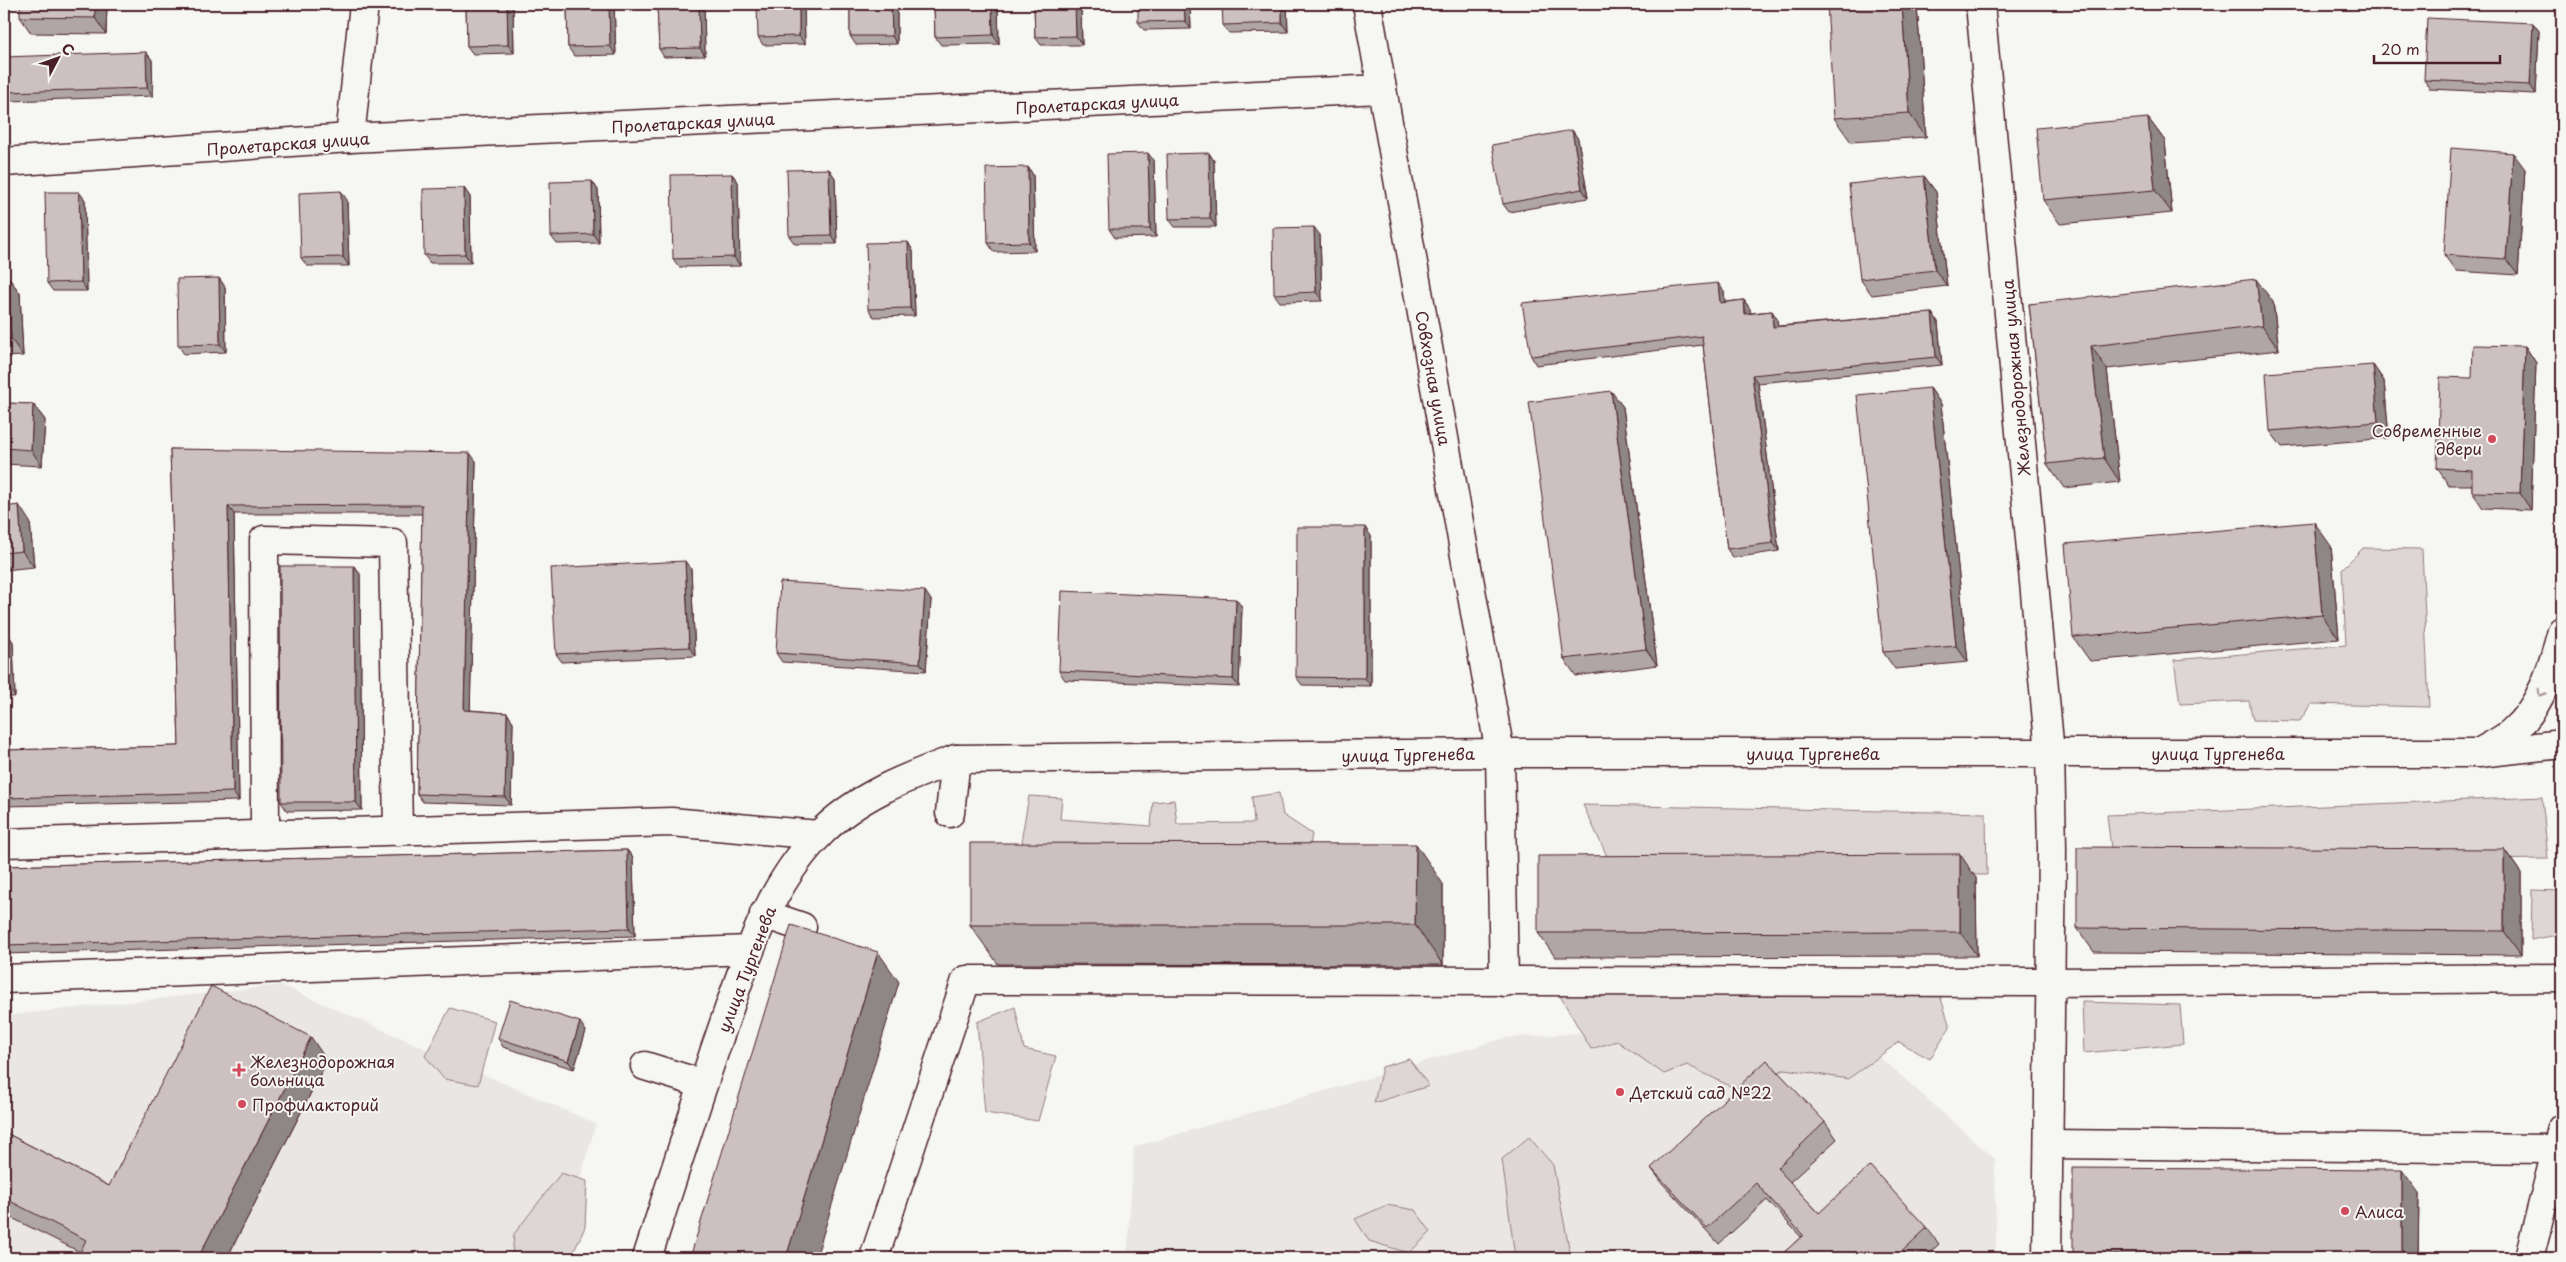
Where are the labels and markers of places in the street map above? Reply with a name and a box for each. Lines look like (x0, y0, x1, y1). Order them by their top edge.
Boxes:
place label: Современные двери (2372, 418, 2482, 460)
marker: Современные двери (2486, 433, 2498, 445)
place label: Железнодорожная больница (250, 1049, 395, 1091)
marker: Железнодорожная больница (232, 1063, 246, 1077)
place label: Детский сад №22 (1629, 1080, 1772, 1104)
marker: Детский сад №22 (1614, 1086, 1626, 1098)
place label: Профилакторий (252, 1092, 379, 1116)
marker: Профилакторий (236, 1098, 248, 1110)
place label: Алиса (2355, 1199, 2404, 1223)
marker: Алиса (2339, 1205, 2351, 1217)

